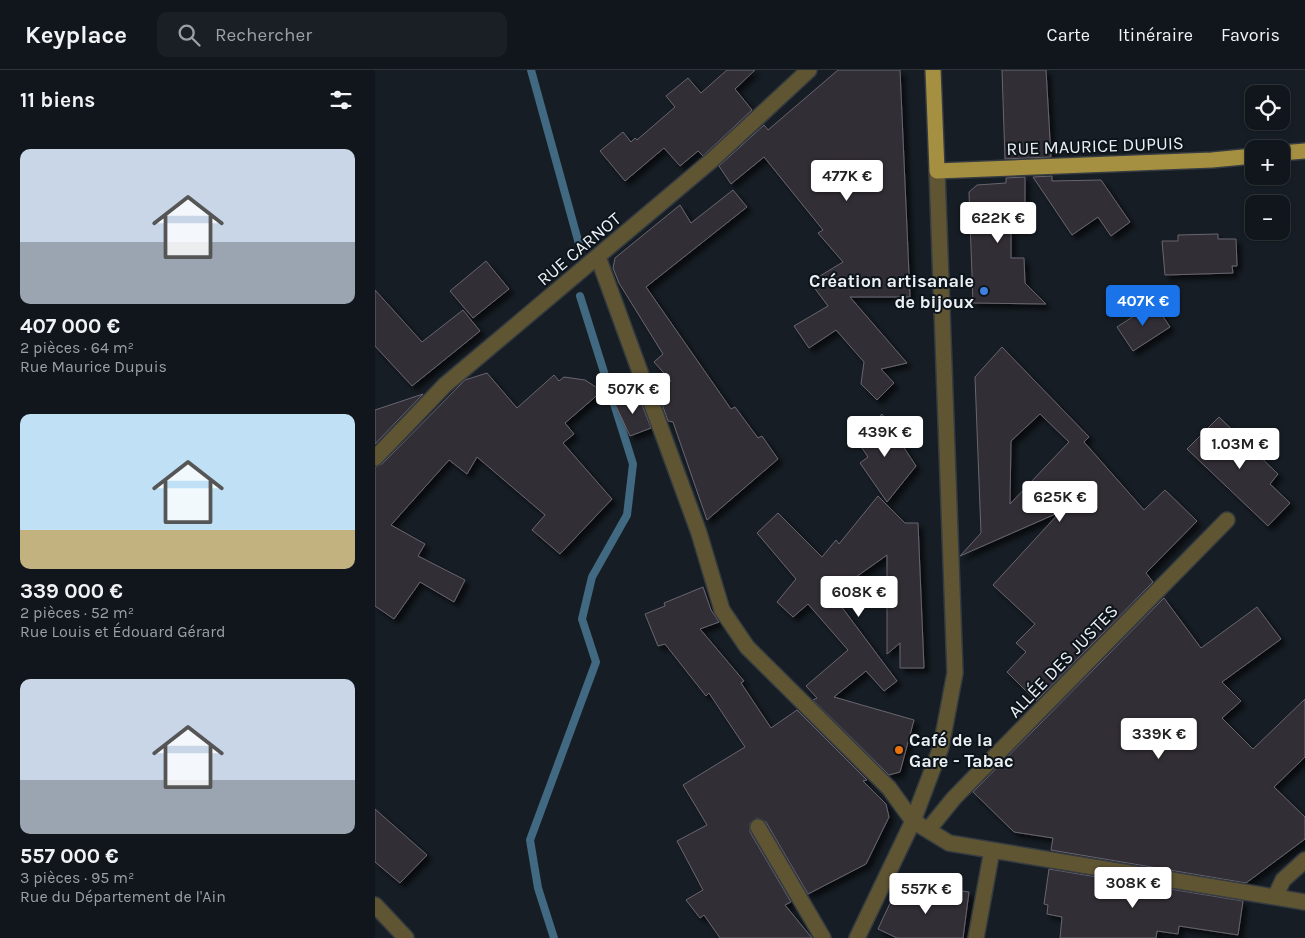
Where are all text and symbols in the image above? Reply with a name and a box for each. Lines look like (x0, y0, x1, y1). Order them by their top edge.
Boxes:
search box (157, 12, 507, 57)
text: Keyplace (25, 21, 127, 49)
icon: search (175, 21, 203, 49)
text: Rechercher (215, 24, 312, 46)
text: Carte (1047, 24, 1090, 46)
text: Itinéraire (1118, 24, 1193, 46)
text: Favoris (1221, 24, 1280, 46)
map controls (1245, 85, 1290, 240)
button: locate (1245, 85, 1290, 130)
icon: filters (327, 86, 355, 114)
text: 11 biens (20, 88, 95, 112)
street label: RUE MAURICE DUPUIS (1006, 132, 1184, 160)
button: + (1245, 140, 1290, 185)
pin: 477K € (806, 160, 888, 202)
text: 477K € (822, 166, 872, 185)
icon: home (143, 182, 233, 272)
button: − (1245, 195, 1290, 240)
pin: 622K € (957, 202, 1039, 244)
street label: RUE CARNOT (533, 208, 625, 290)
text: 622K € (971, 208, 1025, 227)
place label: Création artisanale de bijoux (809, 270, 974, 313)
pin: 407K € (1102, 284, 1184, 327)
marker: Création artisanale de bijoux (978, 285, 990, 297)
text: 407K € (1117, 291, 1169, 310)
text: 407 000 € (20, 314, 120, 338)
text: 2 pièces · 64 m² (20, 338, 134, 357)
text: Rue Maurice Dupuis (20, 357, 167, 376)
pin: 507K € (592, 372, 674, 415)
text: 507K € (607, 379, 659, 398)
pin: 439K € (844, 416, 926, 458)
text: 439K € (858, 422, 912, 441)
pin: 1.03M € (1194, 428, 1286, 470)
text: 1.03M € (1211, 434, 1269, 453)
icon: home (143, 447, 233, 537)
pin: 625K € (1019, 480, 1101, 523)
text: 625K € (1033, 487, 1087, 506)
pin: 608K € (818, 576, 900, 618)
text: 339 000 € (20, 579, 123, 603)
text: 608K € (832, 582, 886, 601)
street label: ALLÉE DES JUSTES (1003, 599, 1123, 722)
text: 2 pièces · 52 m² (20, 603, 134, 622)
text: Rue Louis et Édouard Gérard (20, 622, 226, 641)
icon: home (143, 712, 233, 802)
pin: 339K € (1118, 718, 1200, 760)
text: 339K € (1132, 724, 1186, 743)
place label: Café de la Gare - Tabac (909, 729, 1014, 772)
marker: Café de la Gare - Tabac (893, 744, 905, 756)
text: 557 000 € (20, 844, 119, 868)
pin: 308K € (1092, 866, 1174, 909)
text: 3 pièces · 95 m² (20, 868, 134, 887)
pin: 557K € (885, 872, 967, 915)
text: 308K € (1105, 873, 1161, 892)
text: 557K € (900, 879, 952, 898)
text: Rue du Département de l'Ain (20, 887, 226, 906)

